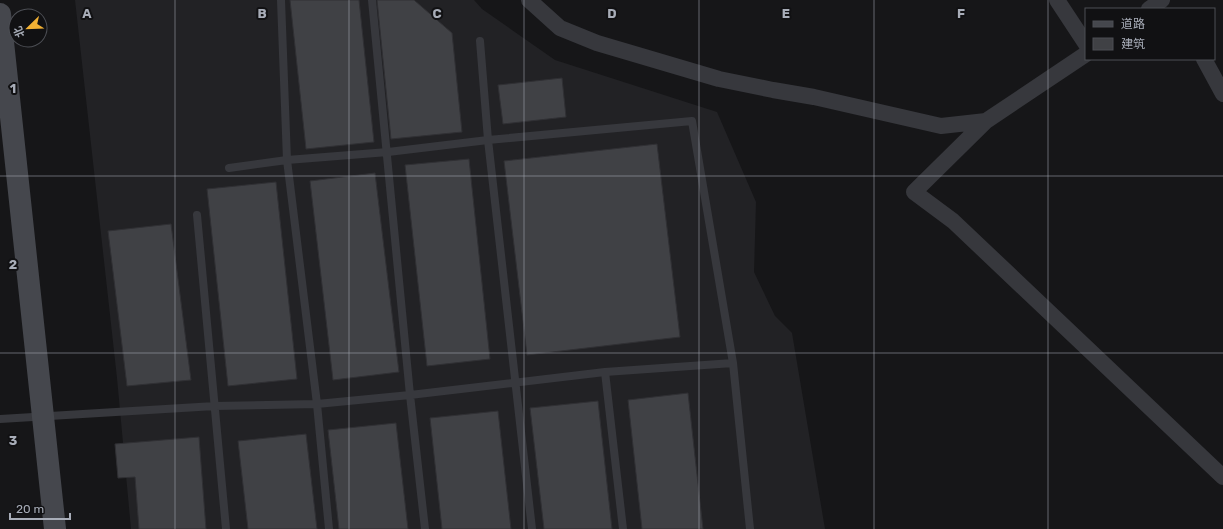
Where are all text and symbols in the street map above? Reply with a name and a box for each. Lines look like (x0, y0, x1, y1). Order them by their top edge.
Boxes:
text: A (82, 6, 92, 21)
text: B (257, 6, 267, 21)
text: C (432, 6, 442, 21)
text: D (607, 6, 617, 21)
text: E (782, 6, 790, 21)
text: F (957, 6, 965, 21)
north arrow (8, 8, 48, 48)
legend (1085, 8, 1215, 60)
text: 道路 (1121, 17, 1145, 31)
text: 北 (11, 24, 27, 39)
text: 建筑 (1121, 37, 1145, 51)
text: 1 (10, 81, 16, 96)
text: 2 (9, 257, 17, 272)
text: 3 (9, 433, 18, 448)
scale bar (10, 495, 70, 521)
text: 20 m (16, 502, 44, 516)

